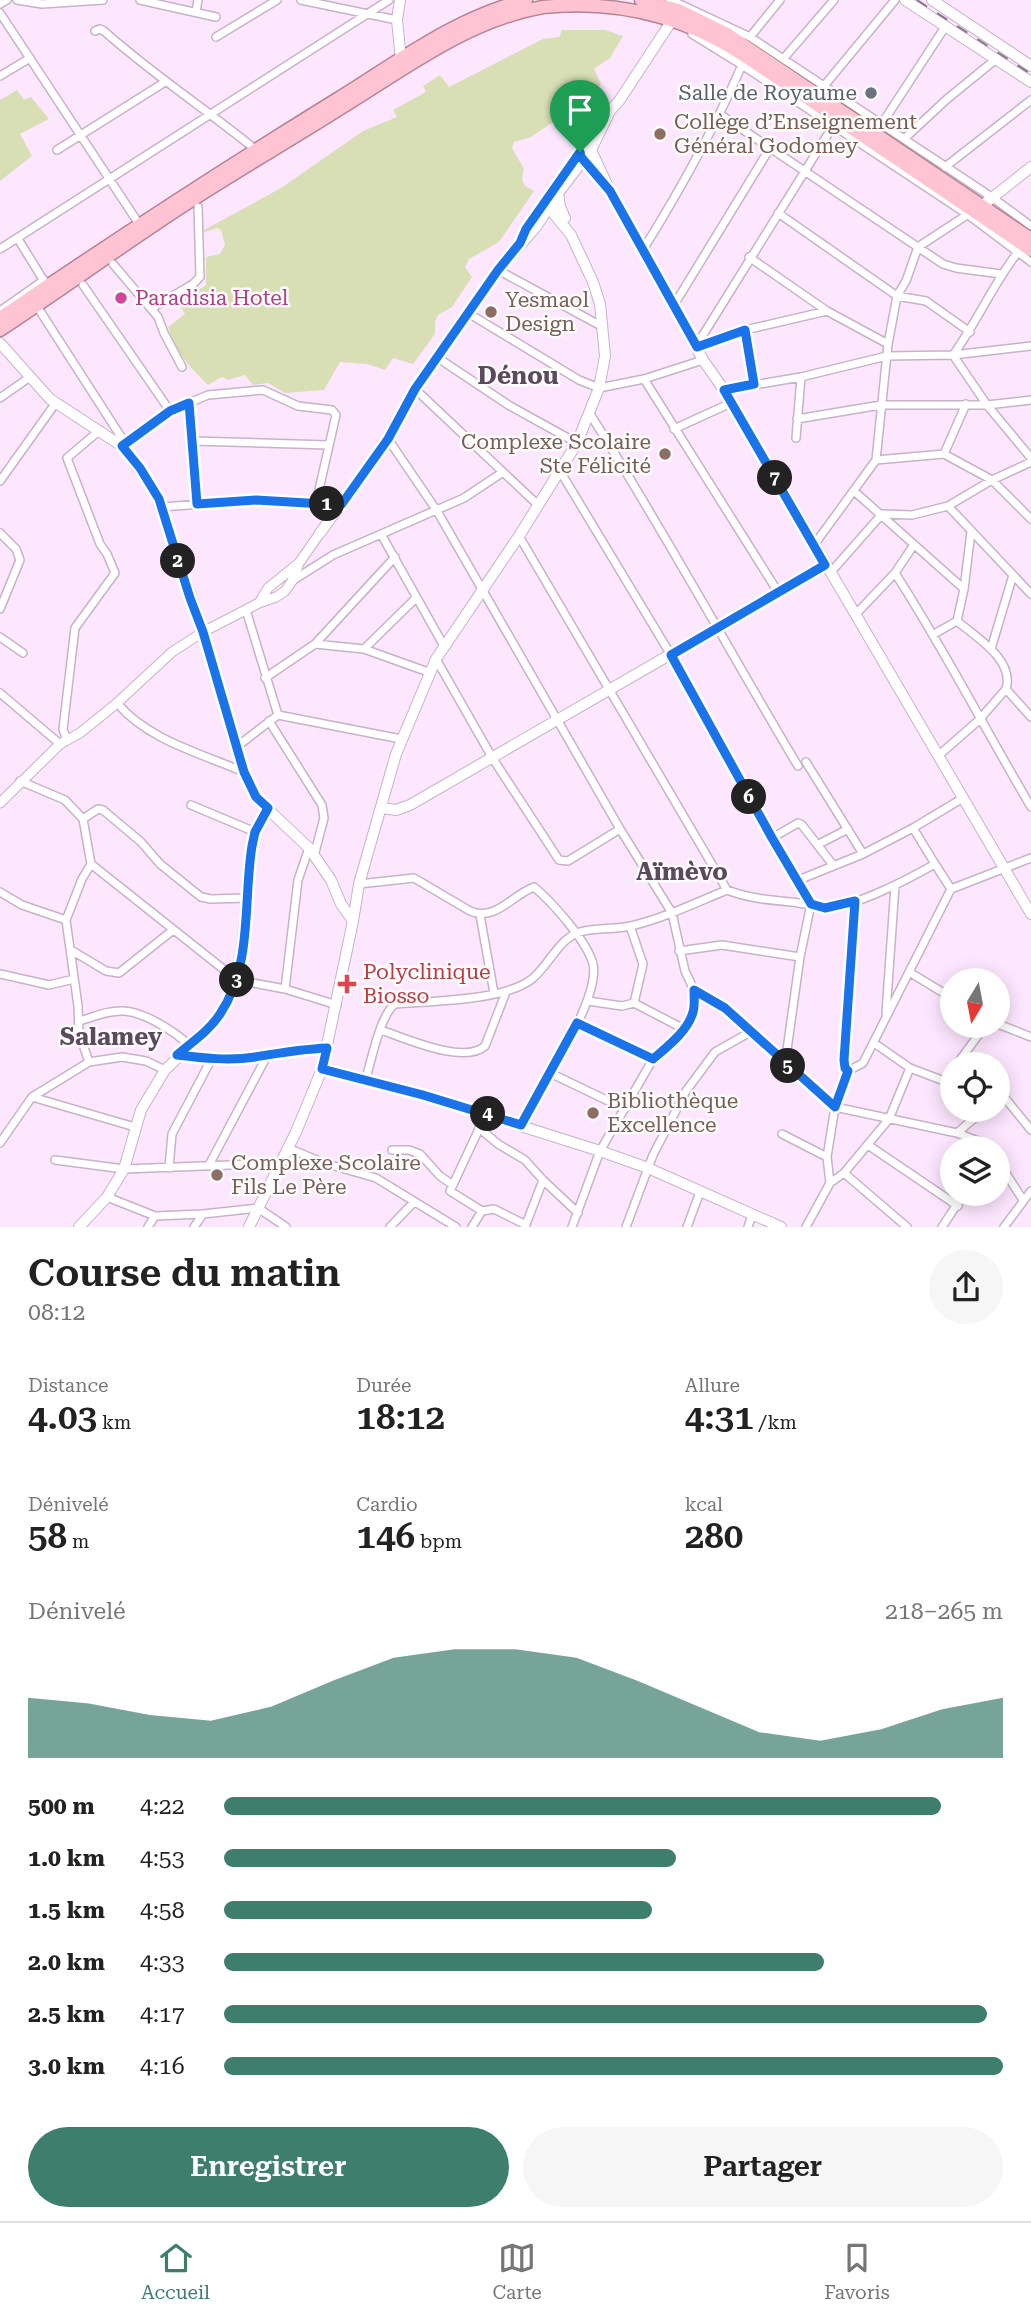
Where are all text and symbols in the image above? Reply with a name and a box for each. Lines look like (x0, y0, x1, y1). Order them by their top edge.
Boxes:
pin (550, 80, 610, 152)
place label: Salle de Royaume (679, 81, 857, 105)
marker: Salle de Royaume (863, 85, 879, 101)
icon: arrive (561, 91, 599, 129)
place label: Collège d’Enseignement Général Godomey (674, 110, 917, 158)
marker: Collège d’Enseignement Général Godomey (652, 126, 668, 142)
place label: Paradisia Hotel (135, 286, 289, 310)
place label: Yesmaol Design (505, 288, 589, 336)
marker: Paradisia Hotel (113, 290, 129, 306)
marker: Yesmaol Design (483, 304, 499, 320)
district label: Dénou (478, 362, 559, 390)
place label: Complexe Scolaire Ste Félicité (461, 430, 651, 478)
marker: Complexe Scolaire Ste Félicité (657, 446, 673, 462)
pin: 7 (758, 461, 792, 496)
text: 7 (769, 466, 780, 489)
pin: 1 (310, 486, 344, 522)
text: 1 (321, 492, 332, 515)
pin: 2 (160, 544, 196, 578)
text: 2 (172, 549, 183, 572)
pin: 6 (732, 780, 766, 814)
text: 6 (743, 785, 754, 808)
district label: Aïmèvo (636, 858, 728, 886)
place label: Polyclinique Biosso (363, 960, 491, 1008)
pin: 3 (219, 962, 254, 998)
text: 3 (231, 968, 242, 991)
north arrow (940, 968, 1010, 1038)
map controls (940, 968, 1010, 1206)
marker: Polyclinique Biosso (337, 974, 357, 994)
district label: Salamey (60, 1023, 163, 1051)
pin: 5 (770, 1048, 806, 1084)
button: locate (940, 1052, 1010, 1122)
text: 5 (782, 1054, 793, 1077)
place label: Bibliothèque Excellence (607, 1089, 738, 1137)
pin: 4 (470, 1096, 505, 1132)
text: 4 (482, 1102, 493, 1125)
marker: Bibliothèque Excellence (585, 1105, 601, 1121)
button: layers (940, 1136, 1010, 1206)
place label: Complexe Scolaire Fils Le Père (231, 1151, 421, 1199)
marker: Complexe Scolaire Fils Le Père (209, 1167, 225, 1183)
button: share (929, 1250, 1003, 1324)
text: Course du matin (28, 1251, 340, 1295)
text: 08:12 (28, 1299, 85, 1326)
text: Distance (28, 1374, 108, 1397)
text: Durée (356, 1374, 411, 1397)
text: Allure (685, 1374, 740, 1397)
text: 4.03 (28, 1397, 97, 1438)
text: 18:12 (356, 1397, 445, 1438)
text: 4:31 (685, 1397, 754, 1438)
text: km (97, 1411, 131, 1434)
text: /km (754, 1411, 797, 1434)
text: Dénivelé (28, 1493, 109, 1516)
text: Cardio (356, 1493, 418, 1516)
text: kcal (685, 1493, 723, 1516)
text: 58 (28, 1516, 67, 1557)
text: 146 (356, 1516, 415, 1557)
text: 280 (685, 1516, 743, 1557)
text: m (67, 1530, 89, 1553)
text: bpm (415, 1530, 462, 1553)
text: Dénivelé (28, 1598, 126, 1625)
text: 218–265 m (885, 1598, 1003, 1625)
text: 500 m (28, 1793, 95, 1820)
text: 4:22 (140, 1793, 185, 1820)
text: 1.0 km (28, 1845, 105, 1872)
text: 4:53 (140, 1845, 185, 1872)
text: 1.5 km (28, 1897, 105, 1924)
text: 4:58 (140, 1897, 185, 1924)
text: 2.0 km (28, 1949, 105, 1976)
text: 4:33 (140, 1949, 185, 1976)
text: 2.5 km (28, 2001, 105, 2028)
text: 4:17 (140, 2001, 185, 2028)
text: 3.0 km (28, 2053, 105, 2080)
text: 4:16 (140, 2053, 185, 2080)
button: Enregistrer (28, 2127, 509, 2207)
button: Partager (523, 2127, 1003, 2207)
tab: Accueil (141, 2239, 210, 2304)
tab: Carte (492, 2239, 542, 2304)
tab: Favoris (824, 2239, 890, 2304)

